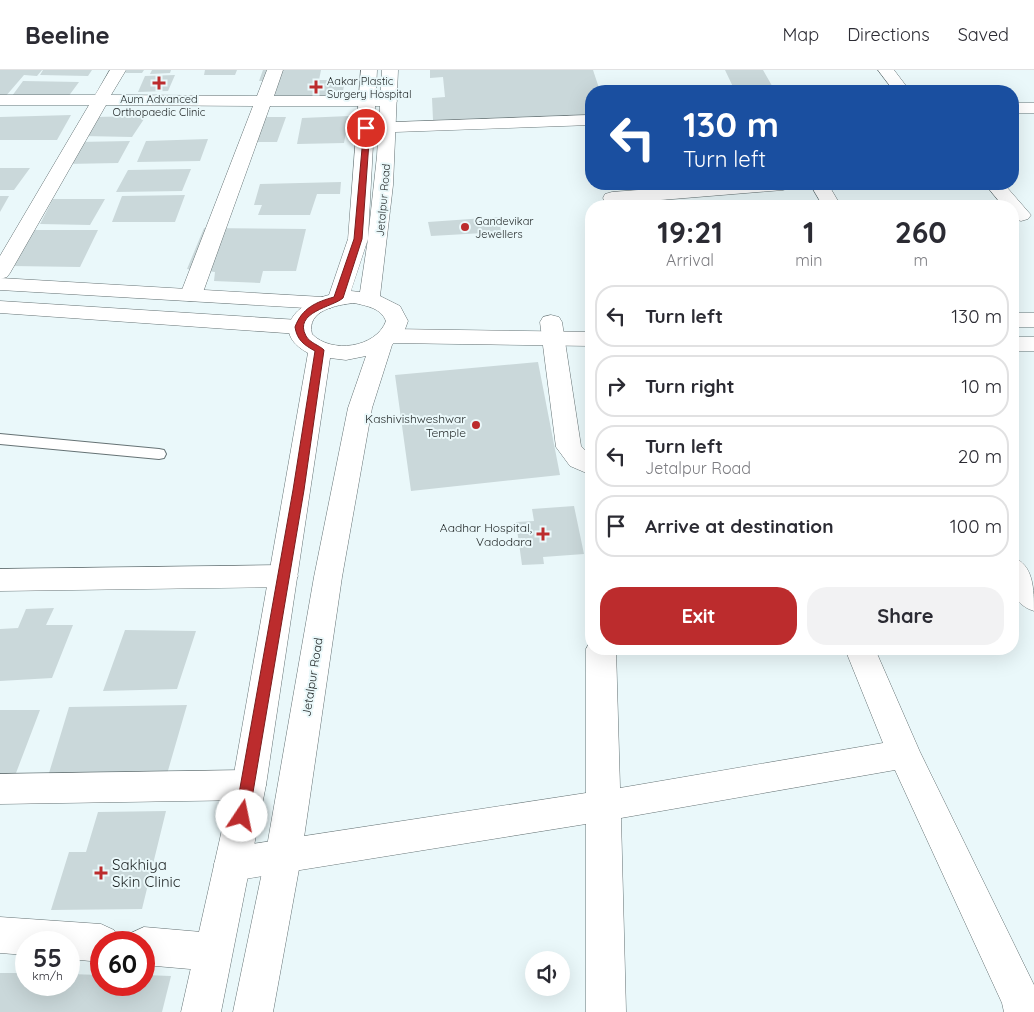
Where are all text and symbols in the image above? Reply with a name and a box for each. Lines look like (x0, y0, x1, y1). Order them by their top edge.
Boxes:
text: Beeline (25, 20, 110, 50)
text: Map (782, 23, 819, 46)
text: Directions (847, 23, 930, 46)
text: Saved (958, 23, 1009, 46)
place label: Aakar Plastic Surgery Hospital (327, 74, 412, 101)
marker: Aum Advanced Orthopaedic Clinic (152, 76, 166, 90)
marker: Aakar Plastic Surgery Hospital (309, 80, 323, 94)
place label: Aum Advanced Orthopaedic Clinic (112, 92, 206, 119)
text: 130 m (683, 102, 779, 146)
icon: left (600, 105, 665, 170)
pin (345, 107, 387, 149)
icon: arrive (352, 114, 380, 142)
text: Turn left (683, 145, 766, 173)
street label: Jetalpur Road (373, 163, 393, 237)
text: 19:21 (657, 213, 723, 251)
text: 1 (803, 213, 815, 251)
text: 260 (895, 213, 947, 251)
place label: Gandevikar Jewellers (475, 214, 534, 241)
marker: Gandevikar Jewellers (459, 221, 471, 233)
text: Arrival (666, 250, 714, 270)
text: min (795, 250, 822, 270)
text: m (913, 250, 928, 270)
icon: left (602, 302, 630, 330)
text: Turn left (645, 304, 723, 328)
text: 130 m (951, 304, 1002, 328)
icon: right (602, 372, 630, 400)
text: Turn right (645, 374, 734, 398)
text: 10 m (961, 374, 1002, 398)
place label: Kashivishweshwar Temple (365, 411, 466, 440)
marker: Kashivishweshwar Temple (470, 419, 482, 431)
text: Turn left (645, 434, 723, 458)
icon: left (602, 442, 630, 470)
text: 20 m (958, 444, 1002, 468)
text: Jetalpur Road (645, 458, 751, 478)
icon: arrive (602, 512, 630, 540)
text: Arrive at destination (645, 514, 834, 538)
text: 100 m (950, 514, 1002, 538)
place label: Aadhar Hospital, Vadodara (440, 520, 532, 549)
marker: Aadhar Hospital, Vadodara (536, 527, 550, 541)
button: Exit (600, 587, 797, 645)
button: Share (807, 587, 1004, 645)
street label: Jetalpur Road (298, 637, 326, 717)
position arrow (215, 789, 267, 841)
place label: Sakhiya Skin Clinic (112, 855, 181, 891)
marker: Sakhiya Skin Clinic (94, 866, 108, 880)
speed limit sign: 60 (90, 931, 155, 996)
text: 55 (33, 942, 62, 973)
map controls (525, 951, 570, 996)
button: sound (525, 951, 570, 996)
text: km/h (32, 968, 63, 983)

